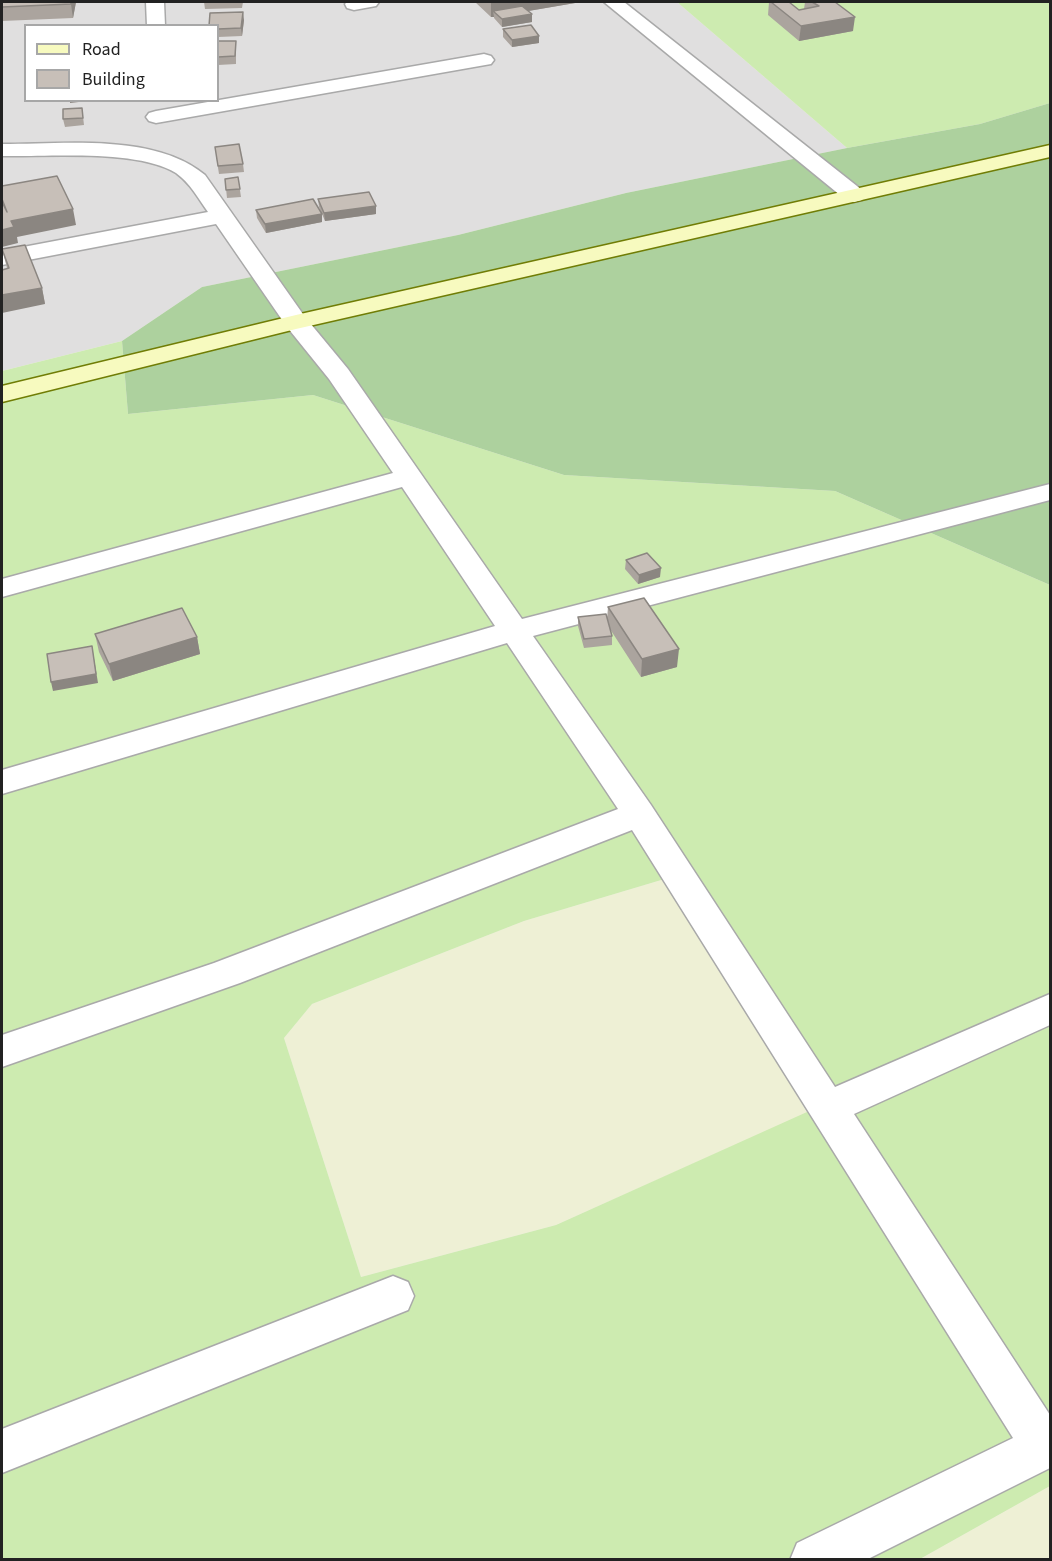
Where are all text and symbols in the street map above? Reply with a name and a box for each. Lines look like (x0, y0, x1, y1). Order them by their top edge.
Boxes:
legend (24, 24, 219, 102)
text: Road (82, 37, 121, 62)
text: Building (82, 67, 145, 92)

